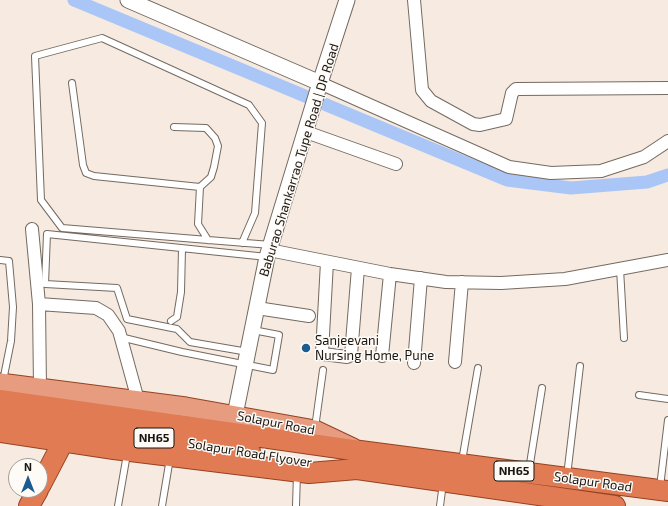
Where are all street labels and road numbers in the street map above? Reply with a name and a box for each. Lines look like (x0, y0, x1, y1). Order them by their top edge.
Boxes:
street label: Baburao Shankarrao Tupe Road | DP Road (256, 41, 342, 279)
street label: Solapur Road (236, 408, 316, 438)
road number: NH65 (134, 428, 174, 448)
street label: Solapur Road Flyover (187, 435, 313, 471)
road number: NH65 (494, 461, 534, 481)
street label: Solapur Road (553, 469, 633, 495)

